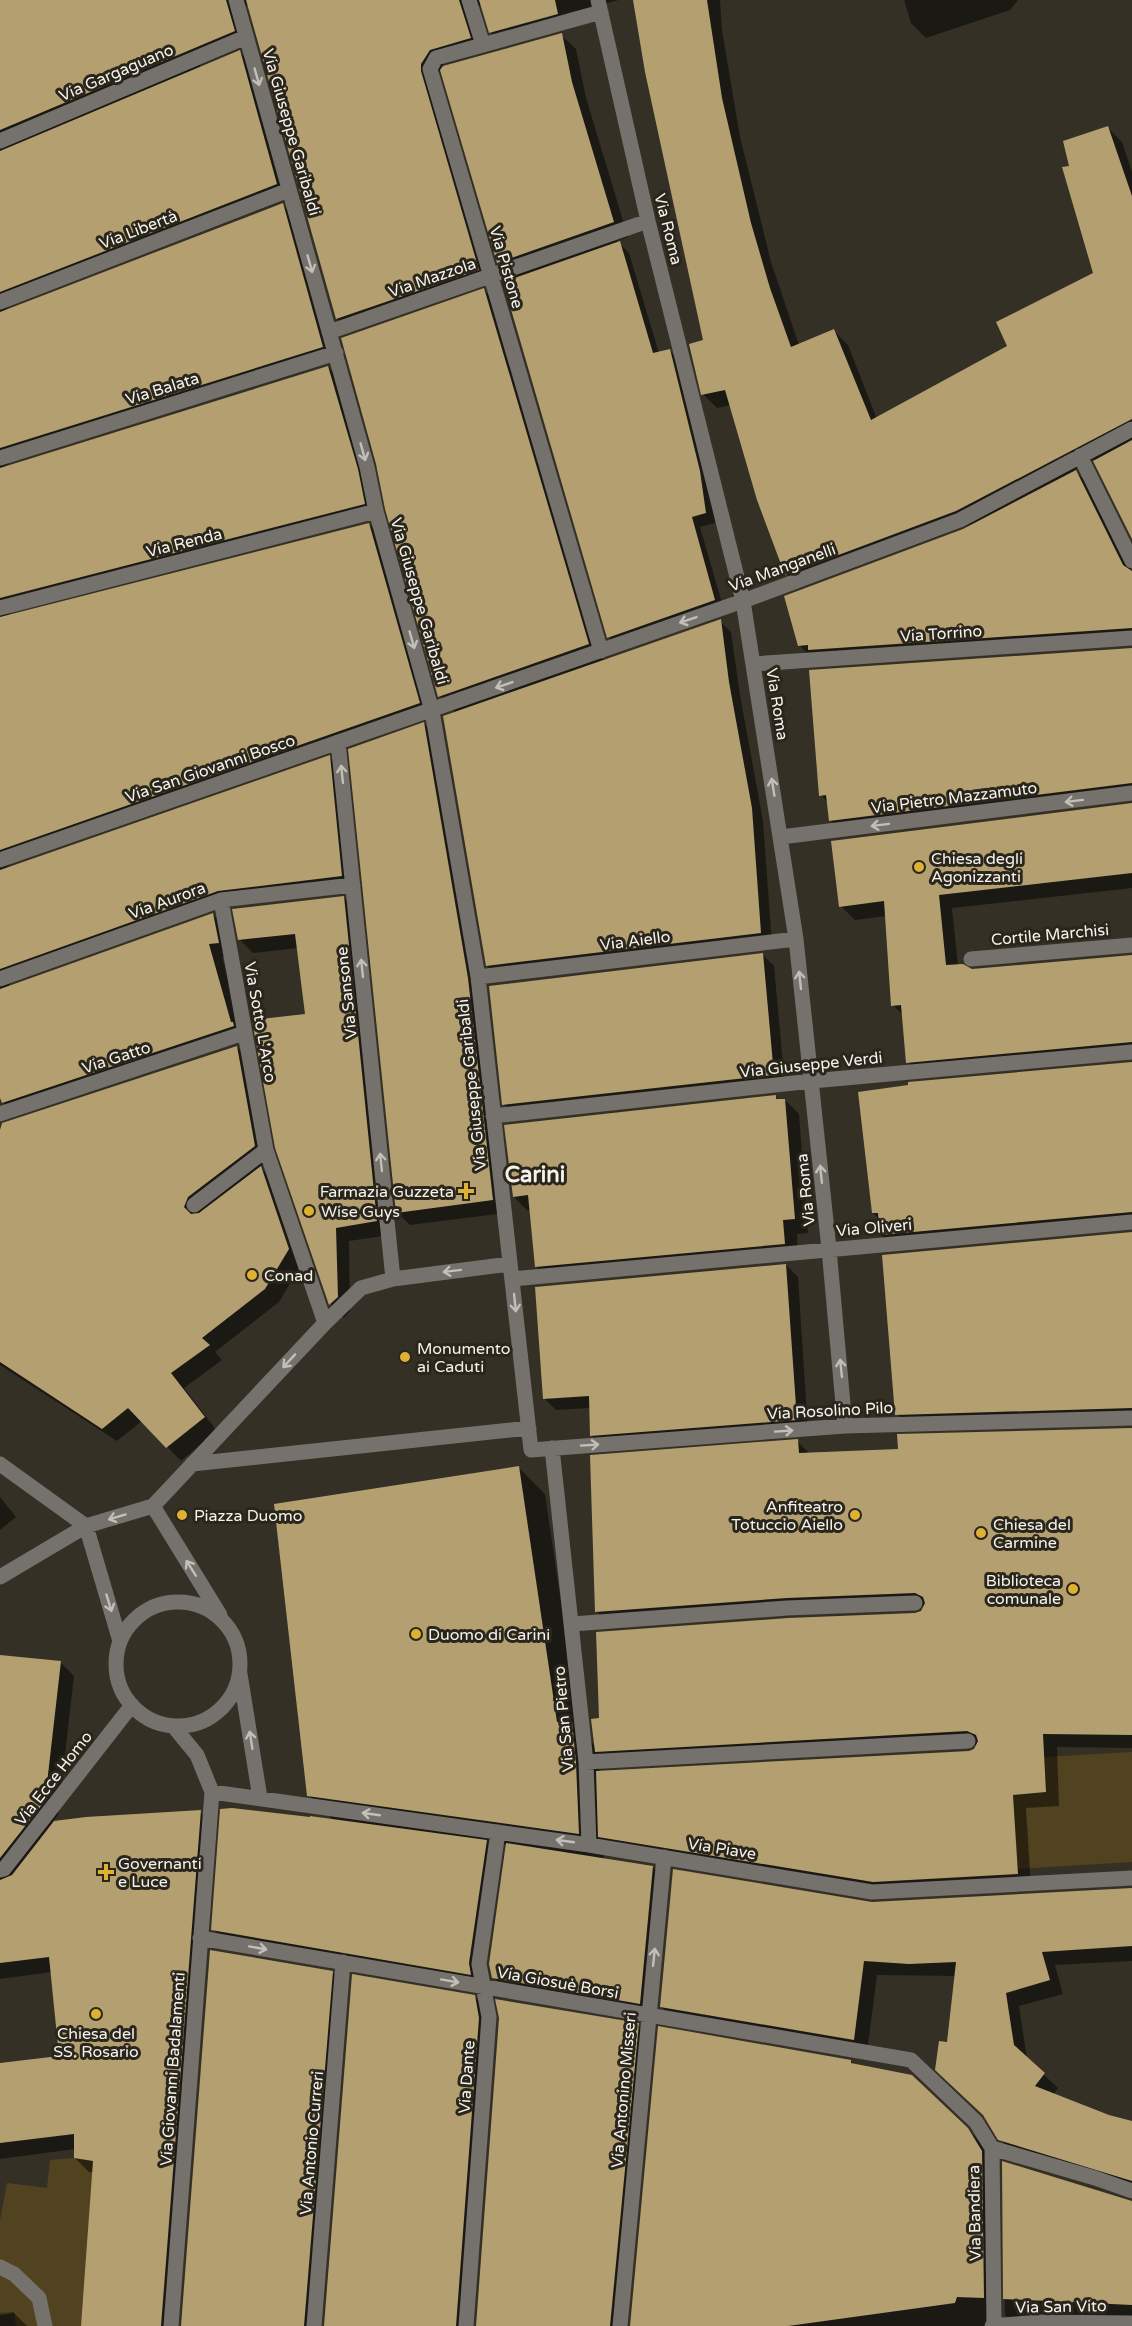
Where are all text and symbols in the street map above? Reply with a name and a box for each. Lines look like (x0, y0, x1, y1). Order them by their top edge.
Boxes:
street label: Via Gargaguano (56, 40, 177, 106)
street label: Via Giuseppe Garibaldi (258, 47, 324, 218)
one-way arrow (252, 67, 263, 86)
street label: Via Roma (650, 191, 687, 267)
street label: Via Libertà (97, 206, 180, 254)
street label: Via Pistone (485, 224, 527, 311)
one-way arrow (305, 254, 316, 273)
street label: Via Mazzola (386, 254, 479, 302)
street label: Via Balata (123, 368, 202, 410)
one-way arrow (358, 442, 369, 461)
street label: Via Giuseppe Garibaldi (386, 516, 452, 687)
street label: Via Renda (144, 524, 224, 562)
street label: Via Manganelli (726, 539, 838, 597)
one-way arrow (679, 616, 698, 627)
street label: Via Torrino (899, 621, 983, 647)
one-way arrow (407, 631, 419, 650)
street label: Via Roma (761, 667, 793, 742)
one-way arrow (496, 680, 514, 691)
street label: Via San Giovanni Bosco (123, 730, 298, 807)
one-way arrow (336, 764, 347, 784)
one-way arrow (767, 778, 778, 797)
street label: Via Pietro Mazzamuto (870, 778, 1038, 818)
one-way arrow (1065, 795, 1084, 806)
one-way arrow (871, 819, 891, 830)
place label: Chiesa degli Agonizzanti (931, 849, 1023, 887)
marker: Chiesa degli Agonizzanti (912, 860, 926, 874)
street label: Via Aurora (126, 878, 208, 924)
street label: Cortile Marchisi (990, 920, 1110, 950)
street label: Via Aiello (599, 927, 671, 955)
street label: Via Sansone (332, 946, 362, 1040)
one-way arrow (356, 958, 367, 978)
street label: Via Sotto L'Arco (240, 960, 280, 1084)
one-way arrow (795, 970, 806, 990)
street label: Via Giuseppe Garibaldi (453, 998, 491, 1172)
street label: Via Gatto (80, 1037, 153, 1078)
street label: Via Giuseppe Verdi (739, 1048, 883, 1082)
one-way arrow (375, 1152, 386, 1172)
street label: Via Roma (792, 1153, 820, 1227)
district label: Carini (505, 1162, 565, 1188)
one-way arrow (815, 1164, 826, 1184)
place label: Farmazia Guzzeta (320, 1182, 454, 1202)
marker: Farmazia Guzzeta (459, 1184, 473, 1198)
place label: Wise Guys (321, 1202, 400, 1222)
marker: Wise Guys (302, 1204, 316, 1218)
street label: Via Oliveri (835, 1215, 913, 1241)
place label: Conad (264, 1266, 313, 1286)
one-way arrow (442, 1266, 462, 1277)
marker: Conad (245, 1268, 259, 1282)
one-way arrow (510, 1293, 521, 1313)
place label: Monumento ai Caduti (417, 1339, 510, 1377)
marker: Monumento ai Caduti (398, 1350, 412, 1364)
one-way arrow (282, 1353, 296, 1368)
one-way arrow (835, 1358, 846, 1378)
street label: Via Rosolino Pilo (766, 1398, 894, 1424)
one-way arrow (774, 1425, 794, 1436)
one-way arrow (579, 1439, 599, 1450)
place label: Anfiteatro Totuccio Aiello (731, 1497, 843, 1535)
place label: Piazza Duomo (194, 1506, 302, 1526)
marker: Piazza Duomo (175, 1508, 189, 1522)
marker: Anfiteatro Totuccio Aiello (848, 1508, 862, 1522)
one-way arrow (108, 1512, 127, 1523)
place label: Chiesa del Carmine (993, 1515, 1071, 1553)
marker: Chiesa del Carmine (974, 1526, 988, 1540)
one-way arrow (184, 1560, 196, 1577)
place label: Biblioteca comunale (986, 1571, 1061, 1609)
marker: Biblioteca comunale (1066, 1582, 1080, 1596)
one-way arrow (104, 1593, 115, 1612)
place label: Duomo di Carini (428, 1625, 550, 1645)
marker: Duomo di Carini (409, 1627, 423, 1641)
street label: Via San Pietro (549, 1665, 579, 1773)
street label: Via Ecce Homo (11, 1727, 97, 1830)
one-way arrow (245, 1731, 256, 1751)
one-way arrow (362, 1808, 382, 1819)
street label: Via Piave (686, 1834, 757, 1864)
one-way arrow (555, 1836, 575, 1847)
place label: Governanti e Luce (118, 1854, 202, 1892)
marker: Governanti e Luce (99, 1865, 113, 1879)
one-way arrow (247, 1943, 267, 1954)
one-way arrow (649, 1947, 660, 1967)
street label: Via Giosuè Borsi (495, 1962, 620, 2004)
street label: Via Giovanni Badalamenti (156, 1971, 190, 2167)
one-way arrow (439, 1976, 459, 1987)
marker: Chiesa del SS. Rosario (89, 2007, 103, 2021)
street label: Via Antonino Misseri (607, 2011, 641, 2169)
place label: Chiesa del SS. Rosario (53, 2024, 139, 2062)
street label: Via Dante (454, 2040, 480, 2114)
street label: Via Antonio Curreri (296, 2070, 328, 2216)
street label: Via Bandiera (964, 2165, 986, 2261)
street label: Via San Vito (1015, 2296, 1107, 2318)

